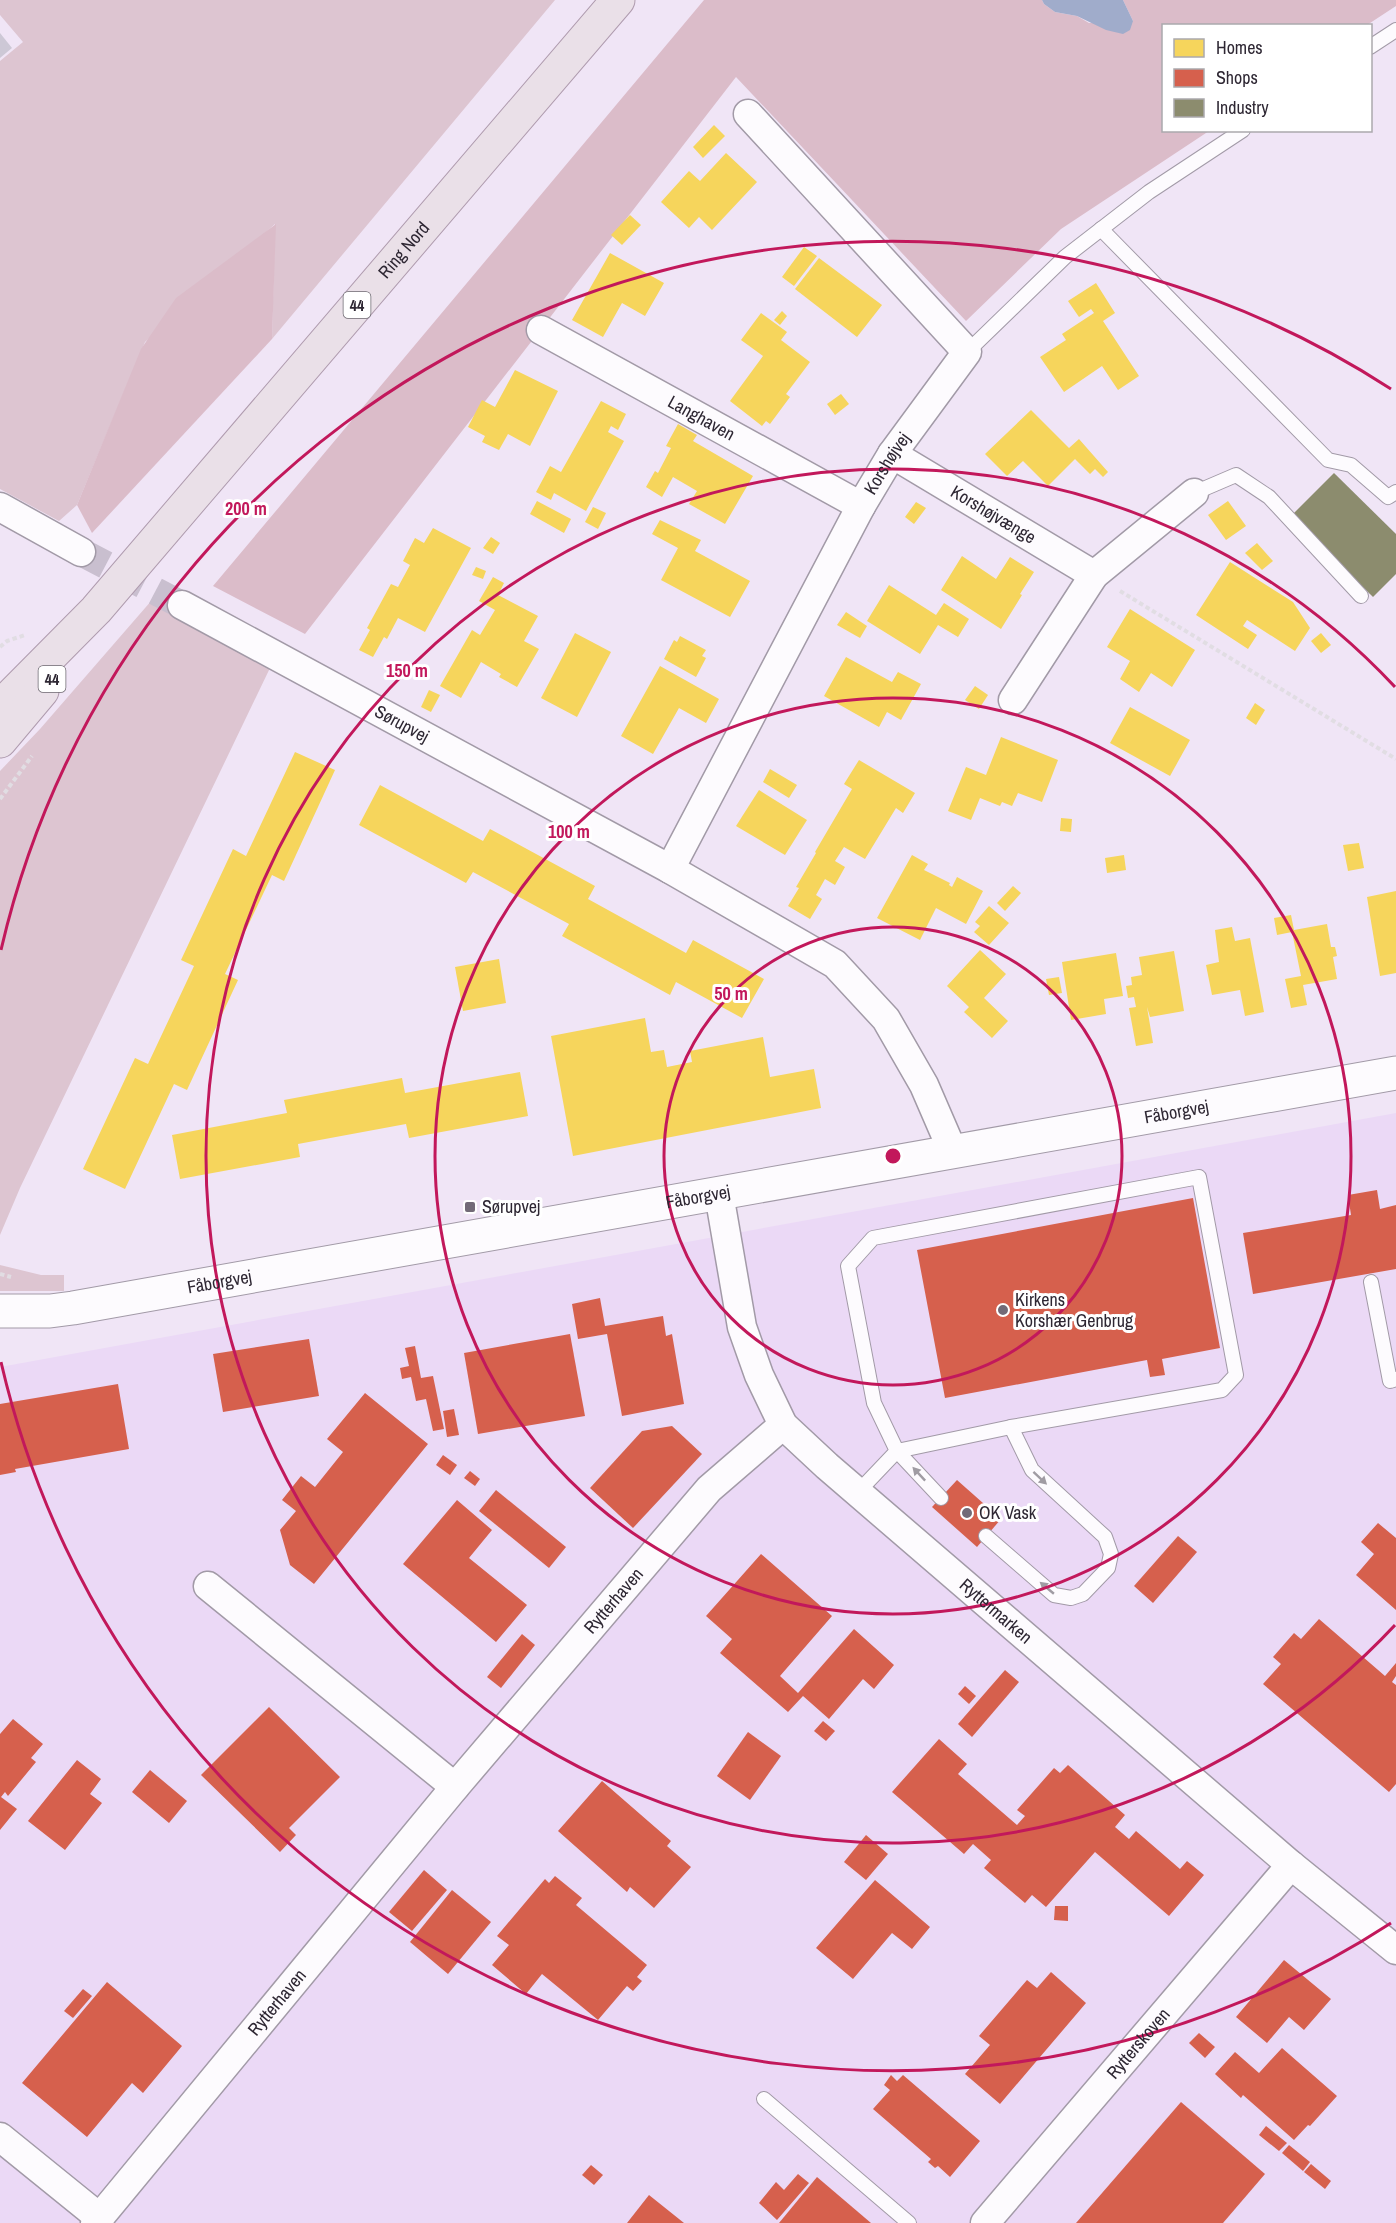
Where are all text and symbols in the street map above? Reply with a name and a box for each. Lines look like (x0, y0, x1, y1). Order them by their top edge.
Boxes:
legend (1162, 24, 1372, 132)
text: Homes (1216, 35, 1263, 60)
text: Shops (1216, 65, 1258, 90)
text: Industry (1216, 95, 1269, 120)
street label: Ring Nord (372, 216, 435, 284)
road number: 44 (344, 292, 370, 318)
street label: Langhaven (664, 389, 740, 446)
street label: Korshøjvej (858, 427, 916, 499)
street label: Korshøjvænge (946, 479, 1041, 549)
text: 200 m (225, 496, 267, 521)
text: 150 m (386, 658, 428, 683)
road number: 44 (38, 666, 66, 692)
street label: Sørupvej (371, 699, 434, 748)
text: 100 m (548, 819, 590, 844)
text: 50 m (714, 981, 748, 1006)
street label: Fåborgvej (1142, 1093, 1211, 1129)
centre of rings (883, 1146, 903, 1166)
street label: Fåborgvej (664, 1178, 732, 1214)
place label: Sørupvej (482, 1194, 540, 1219)
marker: Sørupvej (463, 1200, 477, 1214)
street label: Fåborgvej (185, 1263, 254, 1299)
place label: Kirkens Korshær Genbrug (1015, 1287, 1134, 1333)
marker: Kirkens Korshær Genbrug (996, 1303, 1010, 1317)
one-way arrow (912, 1467, 926, 1482)
one-way arrow (1032, 1471, 1047, 1484)
place label: OK Vask (979, 1500, 1037, 1525)
marker: OK Vask (960, 1506, 974, 1520)
street label: Rytterhaven (578, 1562, 649, 1639)
street label: Ryttermarken (954, 1572, 1038, 1649)
one-way arrow (1039, 1582, 1055, 1595)
street label: Rytterhaven (242, 1963, 312, 2041)
street label: Rytterskoven (1100, 2002, 1175, 2084)

